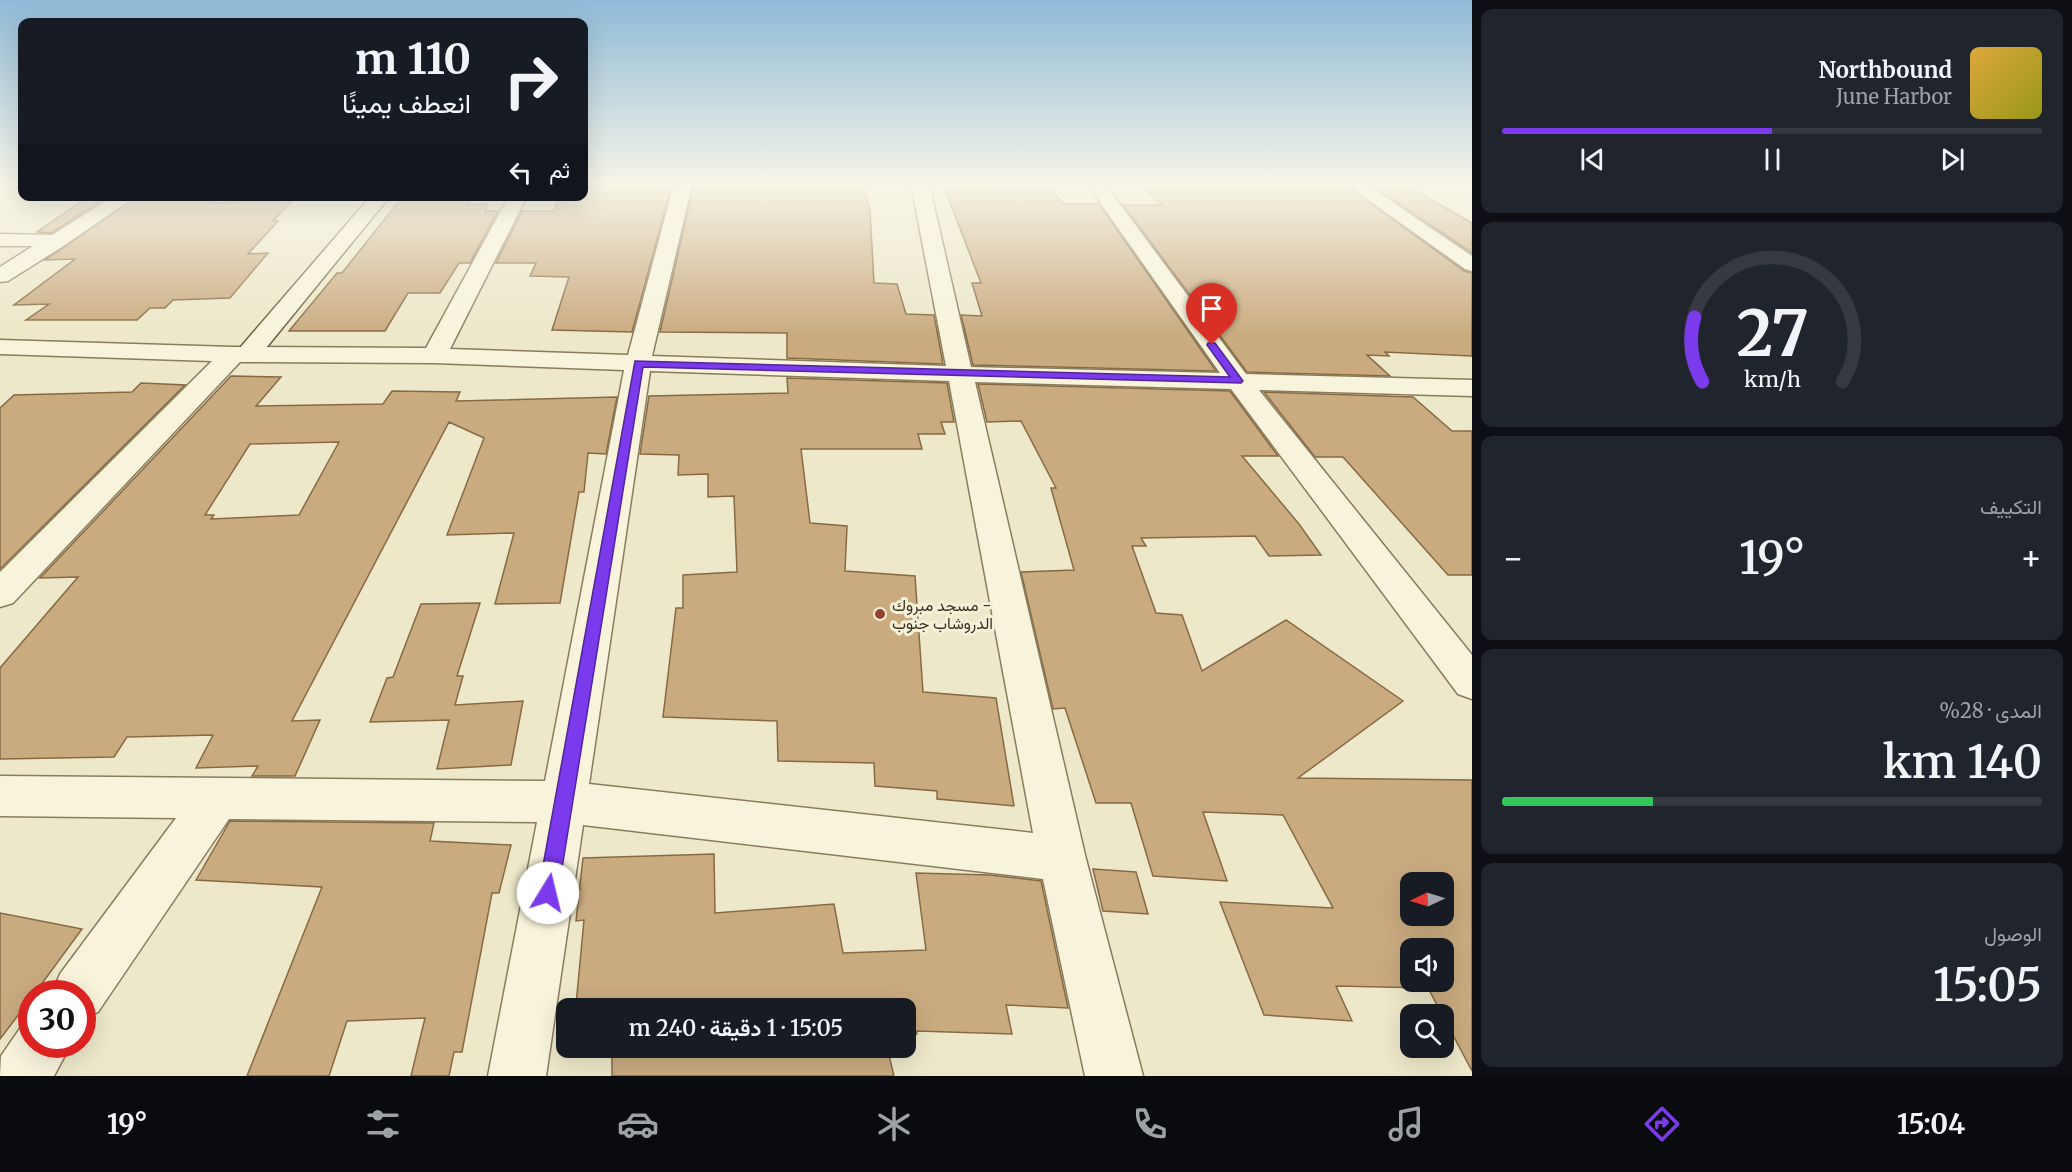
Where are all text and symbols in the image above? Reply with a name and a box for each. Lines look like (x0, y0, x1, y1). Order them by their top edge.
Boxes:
text: 110 m (355, 33, 471, 85)
icon: right (492, 42, 570, 120)
text: Northbound (1819, 56, 1952, 84)
text: June Harbor (1836, 84, 1952, 109)
text: انعطف يمينًا (342, 86, 471, 120)
icon: previous (1576, 143, 1609, 176)
icon: pause (1756, 143, 1789, 176)
icon: next (1936, 143, 1969, 176)
icon: left (504, 156, 537, 189)
text: ثم (549, 156, 570, 184)
pin (1186, 283, 1237, 345)
icon: arrive (1195, 292, 1228, 325)
text: 27 (1736, 295, 1808, 373)
text: km/h (1744, 366, 1800, 393)
text: التكييف (1980, 494, 2042, 519)
text: 19° (1739, 530, 1805, 586)
text: − (1502, 538, 1524, 579)
text: + (2020, 538, 2042, 579)
place label: مسجد مبروك - الدروشاب جنوب (892, 595, 993, 634)
marker: مسجد مبروك - الدروشاب جنوب (873, 607, 887, 621)
text: المدى · 28% (1939, 698, 2042, 723)
text: 140 km (1883, 734, 2042, 790)
position arrow (516, 861, 580, 925)
north arrow (1400, 872, 1454, 926)
map controls (1400, 872, 1454, 1058)
text: الوصول (1984, 921, 2042, 946)
button: sound (1400, 938, 1454, 992)
text: 15:05 (1933, 957, 2042, 1013)
speed limit sign: 30 (18, 980, 96, 1058)
button: search (1400, 1004, 1454, 1058)
text: 15:05 · 1 دقيقة · 240 m (629, 1014, 843, 1042)
icon: filters (362, 1103, 404, 1145)
icon: car (617, 1103, 659, 1145)
icon: climate (873, 1103, 915, 1145)
icon: phone (1129, 1103, 1171, 1145)
icon: music (1385, 1103, 1427, 1145)
icon: directions (1641, 1103, 1683, 1145)
text: 19° (107, 1107, 148, 1141)
text: 15:04 (1897, 1107, 1965, 1141)

